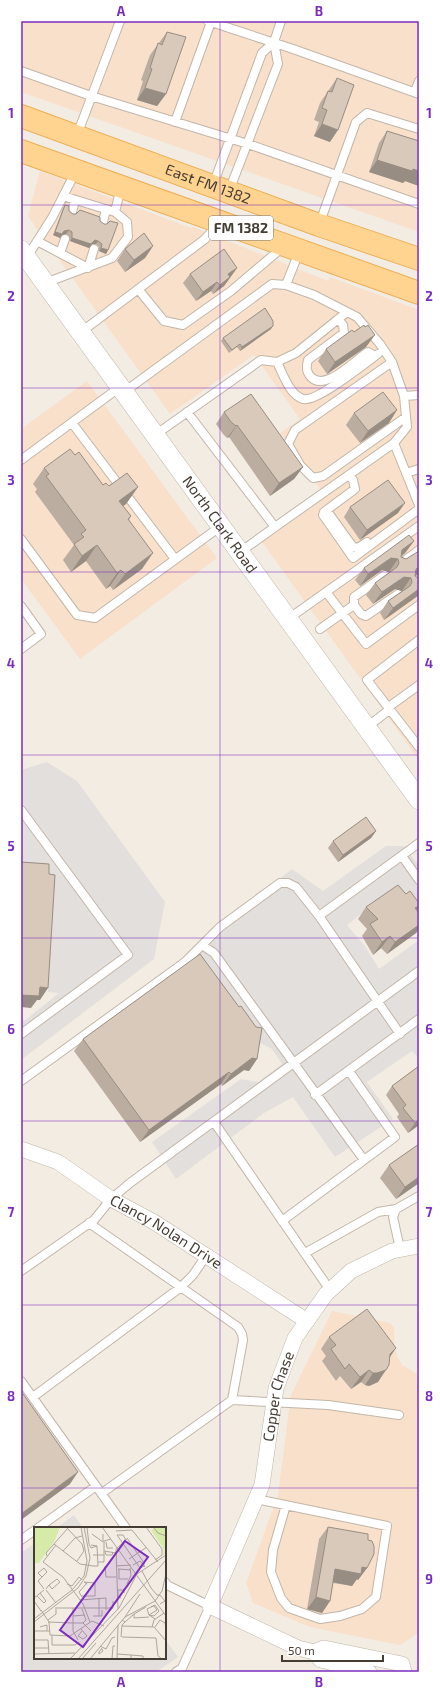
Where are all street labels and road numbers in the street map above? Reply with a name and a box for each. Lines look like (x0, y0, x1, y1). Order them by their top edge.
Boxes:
street label: East FM 1382 (163, 160, 254, 207)
road number: FM 1382 (209, 216, 273, 240)
street label: North Clark Road (179, 472, 262, 576)
street label: Clancy Nolan Drive (107, 1190, 226, 1272)
street label: Copper Chase (258, 1348, 297, 1443)

